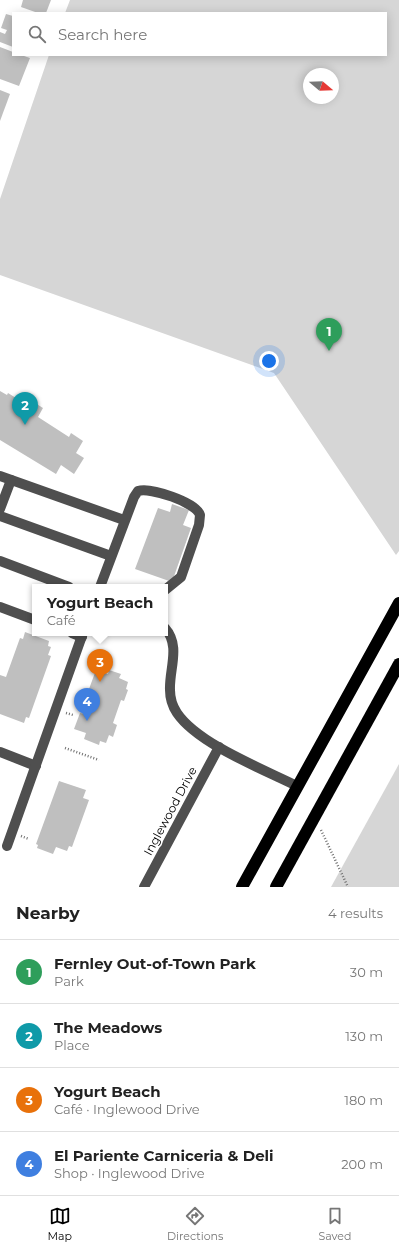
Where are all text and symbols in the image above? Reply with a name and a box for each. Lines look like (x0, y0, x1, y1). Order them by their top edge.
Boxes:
search box (12, 12, 387, 56)
icon: search (26, 23, 48, 45)
text: Search here (58, 25, 147, 44)
north arrow (303, 68, 339, 104)
pin: 1 (316, 318, 342, 351)
your location (259, 351, 279, 371)
pin: 2 (12, 392, 38, 425)
popup (32, 584, 168, 636)
text: Yogurt Beach (47, 593, 153, 612)
text: Café (47, 612, 76, 628)
pin: 3 (87, 649, 113, 682)
pin: 4 (74, 688, 100, 721)
street label: Inglewood Drive (140, 764, 200, 858)
text: Nearby (16, 903, 80, 923)
text: 4 results (328, 905, 383, 921)
text: Fernley Out-of-Town Park (54, 954, 256, 973)
text: 1 (26, 964, 32, 980)
text: 30 m (350, 964, 383, 980)
text: Park (54, 973, 84, 989)
text: The Meadows (54, 1018, 162, 1037)
text: 2 (25, 1028, 33, 1044)
text: 130 m (345, 1028, 383, 1044)
text: Place (54, 1037, 90, 1053)
text: Yogurt Beach (54, 1082, 161, 1101)
text: 3 (25, 1092, 33, 1108)
text: 180 m (344, 1092, 383, 1108)
text: Café · Inglewood Drive (54, 1101, 200, 1117)
text: El Pariente Carniceria & Deli (54, 1146, 274, 1165)
text: 4 (25, 1156, 33, 1172)
text: 200 m (341, 1156, 383, 1172)
text: Shop · Inglewood Drive (54, 1165, 204, 1181)
tab: Map (48, 1205, 72, 1243)
tab: Directions (167, 1205, 223, 1243)
tab: Saved (318, 1205, 351, 1243)

